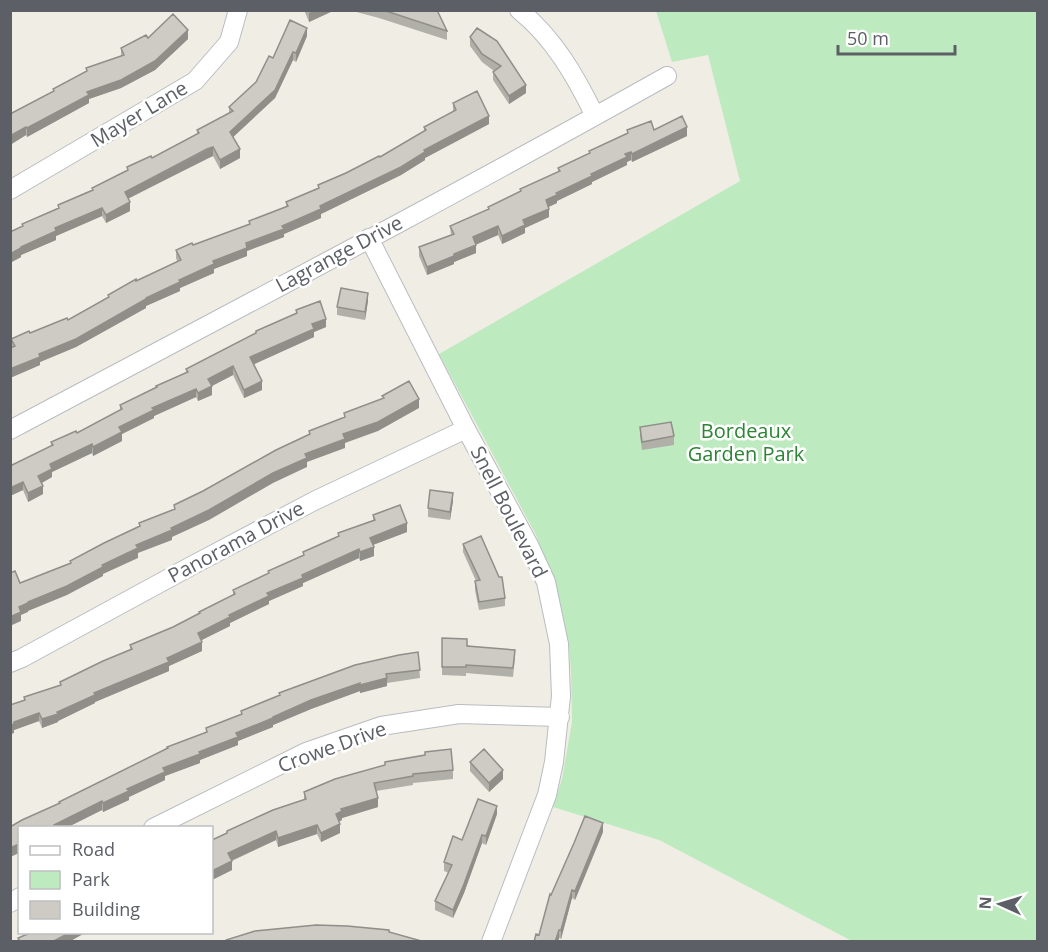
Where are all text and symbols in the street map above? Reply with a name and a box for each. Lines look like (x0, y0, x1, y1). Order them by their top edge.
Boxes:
scale bar (838, 18, 955, 56)
text: 50 m (847, 26, 889, 50)
street label: Mayer Lane (85, 74, 192, 153)
street label: Lagrange Drive (271, 209, 407, 298)
park label: Bordeaux Garden Park (688, 417, 805, 467)
street label: Snell Boulevard (465, 441, 554, 582)
street label: Panorama Drive (163, 494, 309, 589)
street label: Crowe Drive (274, 714, 390, 779)
legend (18, 826, 213, 934)
text: Road (72, 837, 115, 861)
text: Park (72, 867, 110, 891)
north arrow (970, 874, 1030, 934)
text: N (974, 896, 996, 910)
text: Building (72, 897, 140, 921)

